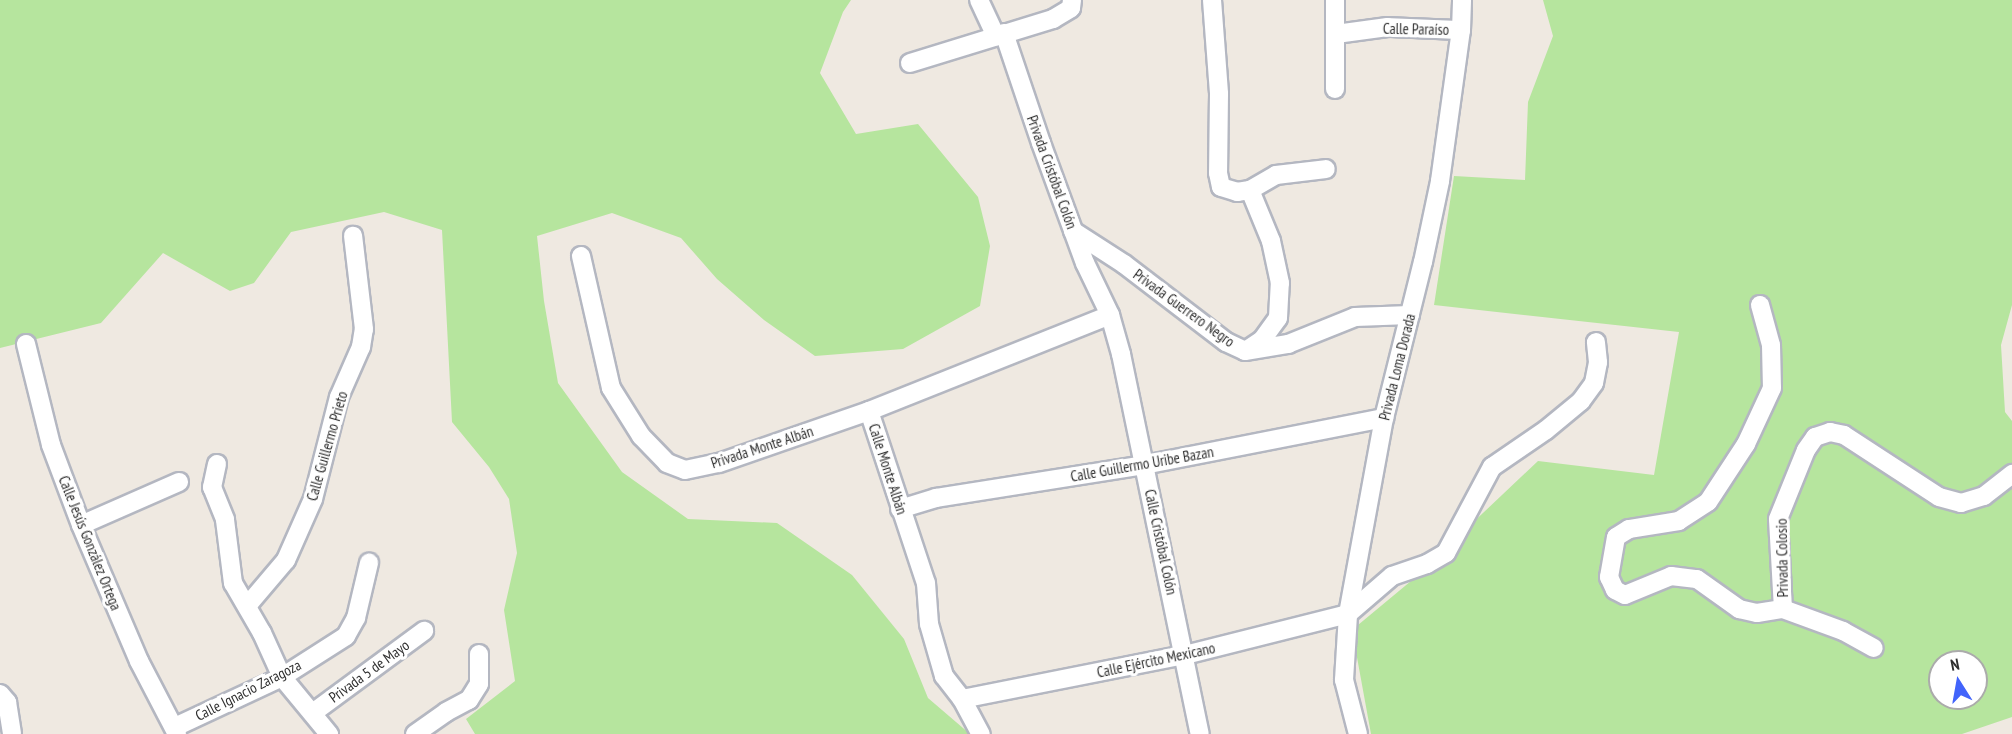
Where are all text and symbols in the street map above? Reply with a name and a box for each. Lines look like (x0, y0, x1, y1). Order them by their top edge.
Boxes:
street label: Calle Paraíso (1383, 19, 1449, 39)
street label: Privada Cristóbal Colón (1023, 113, 1081, 231)
street label: Privada Guerrero Negro (1130, 265, 1238, 351)
street label: Privada Loma Dorada (1375, 312, 1419, 422)
street label: Calle Guillermo Prieto (303, 389, 351, 503)
street label: Calle Monte Albán (865, 421, 911, 517)
street label: Privada Monte Albán (708, 422, 816, 472)
street label: Calle Guillermo Uribe Bazan (1069, 443, 1215, 485)
street label: Calle Jesús González Ortega (55, 473, 125, 613)
street label: Calle Cristóbal Colón (1141, 488, 1181, 596)
street label: Privada Colosio (1772, 518, 1792, 598)
street label: Privada 5 de Mayo (325, 636, 413, 706)
street label: Calle Ejército Mexicano (1095, 639, 1217, 681)
north arrow (1928, 650, 1988, 710)
text: N (1949, 654, 1961, 675)
street label: Calle Ignacio Zaragoza (192, 656, 304, 724)

